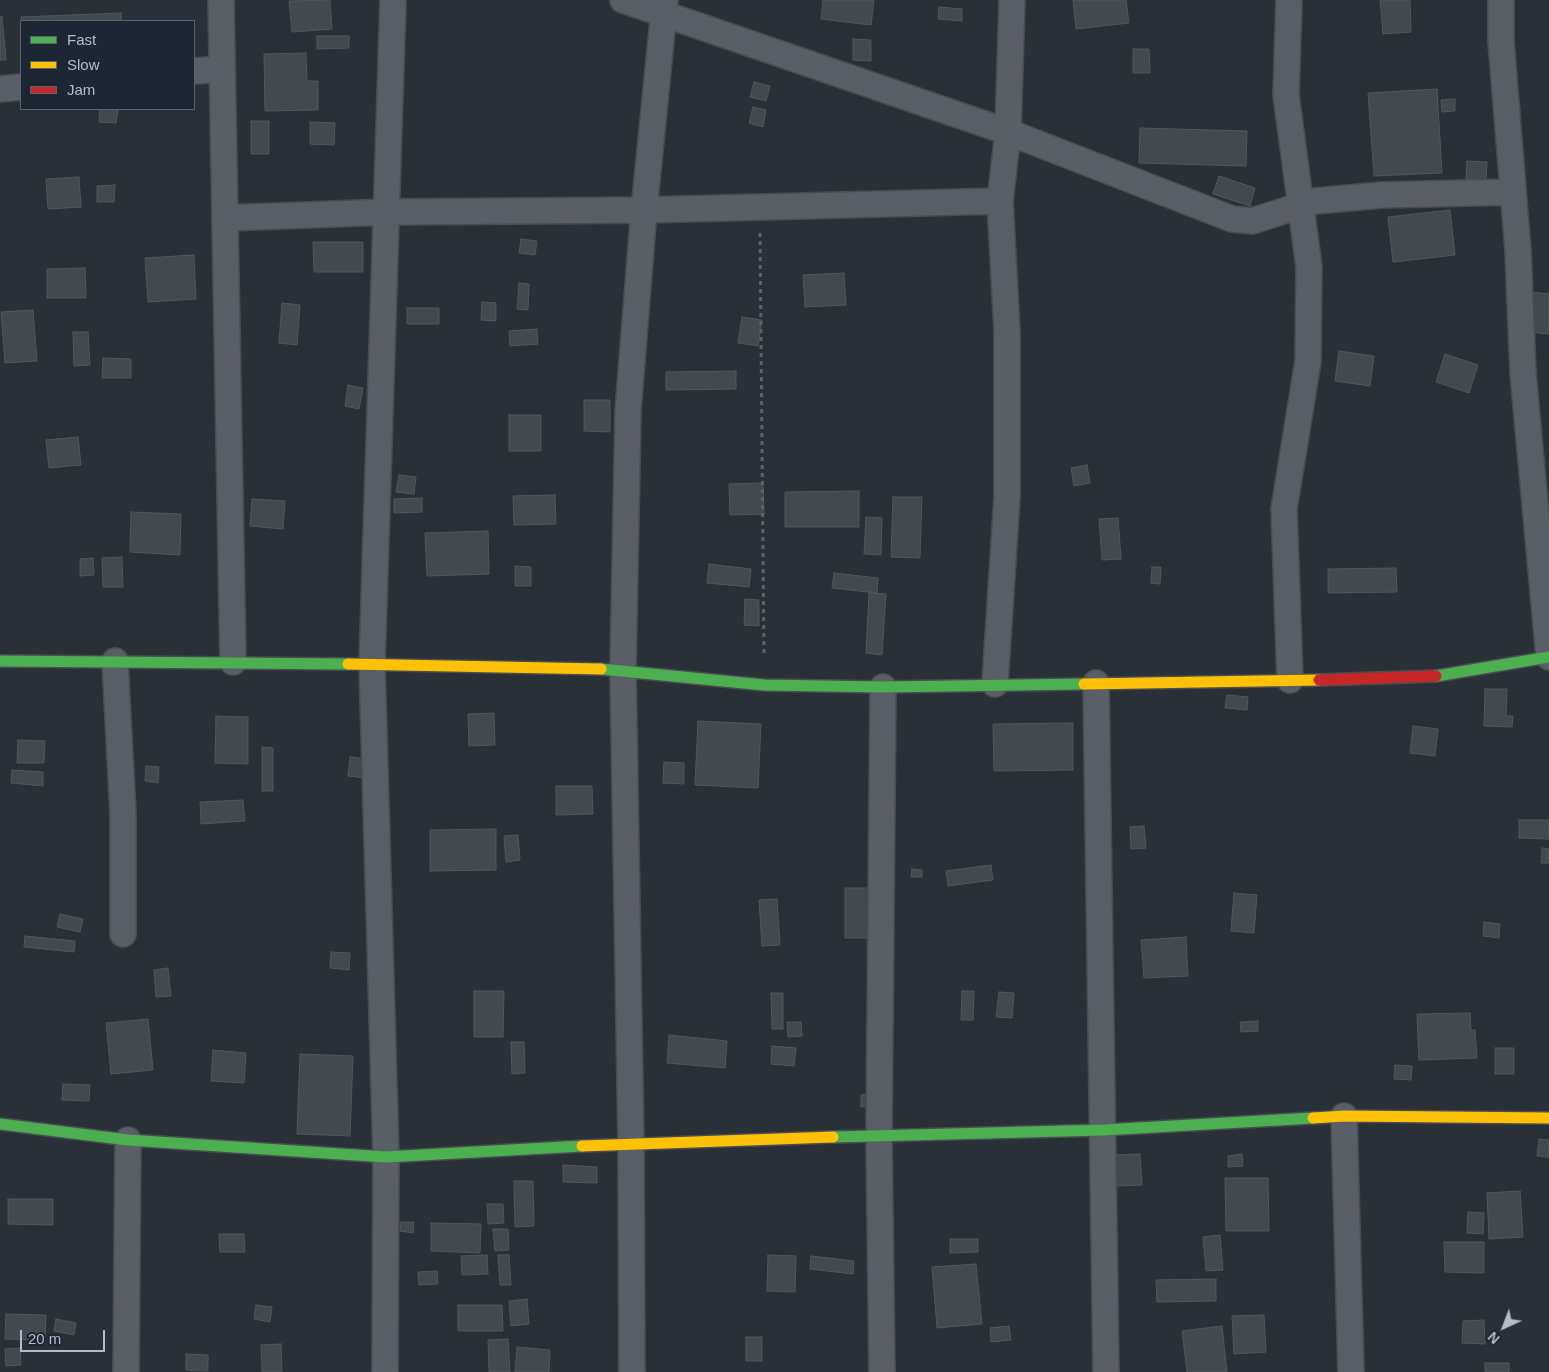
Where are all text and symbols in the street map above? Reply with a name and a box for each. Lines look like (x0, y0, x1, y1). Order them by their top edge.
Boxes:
legend (20, 20, 195, 110)
text: Fast (67, 31, 96, 48)
text: Slow (67, 56, 100, 73)
text: Jam (67, 81, 95, 98)
north arrow (1479, 1302, 1529, 1352)
scale bar (22, 1320, 108, 1352)
text: N (1485, 1329, 1503, 1347)
text: 20 m (28, 1330, 61, 1347)

